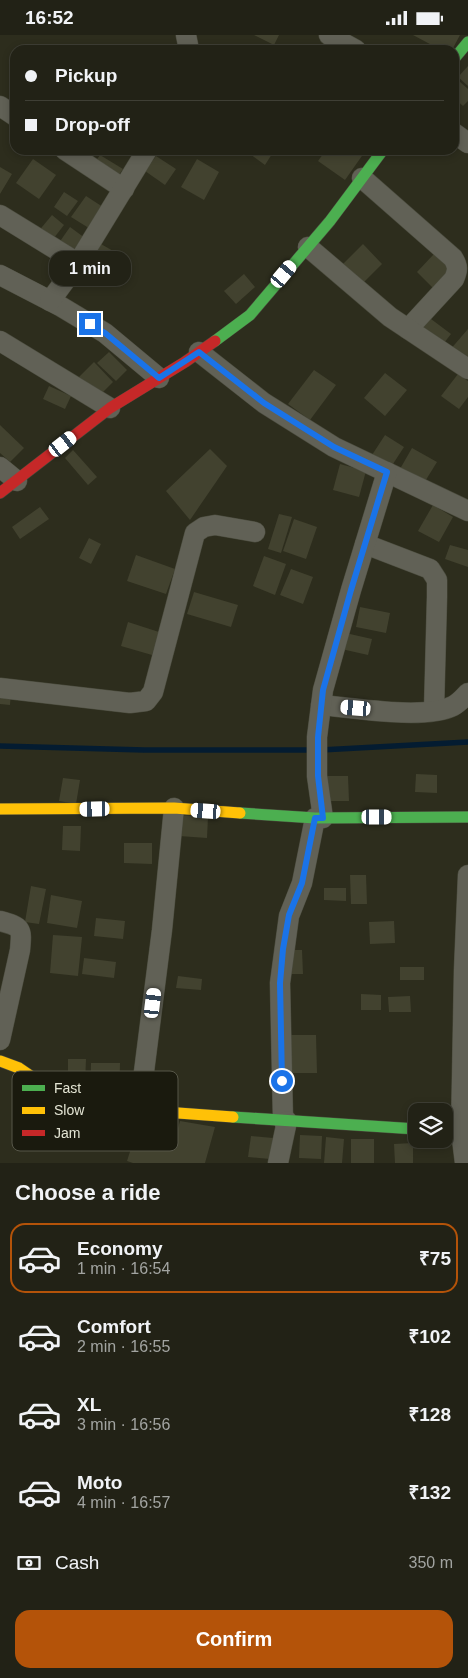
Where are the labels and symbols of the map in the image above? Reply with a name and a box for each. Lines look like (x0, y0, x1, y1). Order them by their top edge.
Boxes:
callout: 1 min (49, 251, 131, 287)
car (268, 258, 299, 290)
route end (79, 313, 101, 335)
car (46, 429, 79, 459)
car (340, 699, 371, 717)
car (79, 801, 110, 817)
car (190, 802, 221, 820)
car (362, 810, 392, 825)
car (143, 987, 162, 1019)
route start (271, 1070, 293, 1092)
legend (12, 1071, 178, 1151)
text: Fast (54, 1080, 81, 1096)
text: Slow (54, 1102, 85, 1118)
text: Jam (54, 1125, 80, 1141)

